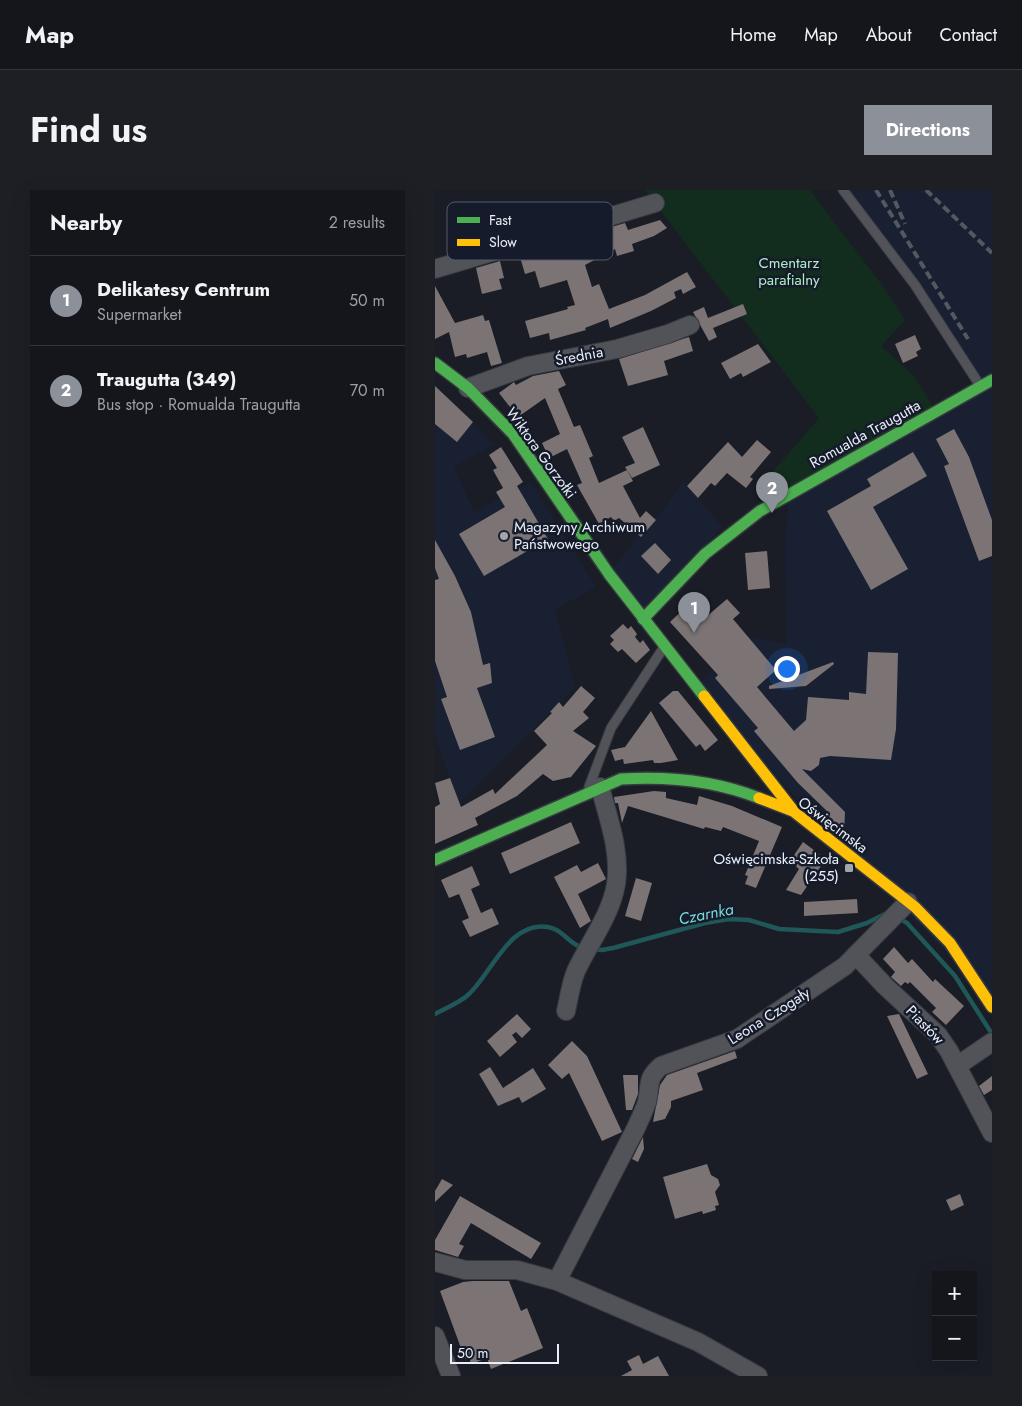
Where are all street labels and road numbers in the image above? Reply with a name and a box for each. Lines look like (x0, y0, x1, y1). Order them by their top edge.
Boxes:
street label: Średnia (553, 341, 605, 371)
street label: Romualda Traugutta (805, 394, 925, 474)
street label: Wiktora Gorzołki (500, 403, 582, 503)
street label: Oświęcimska (793, 791, 873, 859)
street label: Leona Czogały (724, 982, 815, 1050)
street label: Piastów (901, 1000, 950, 1050)

